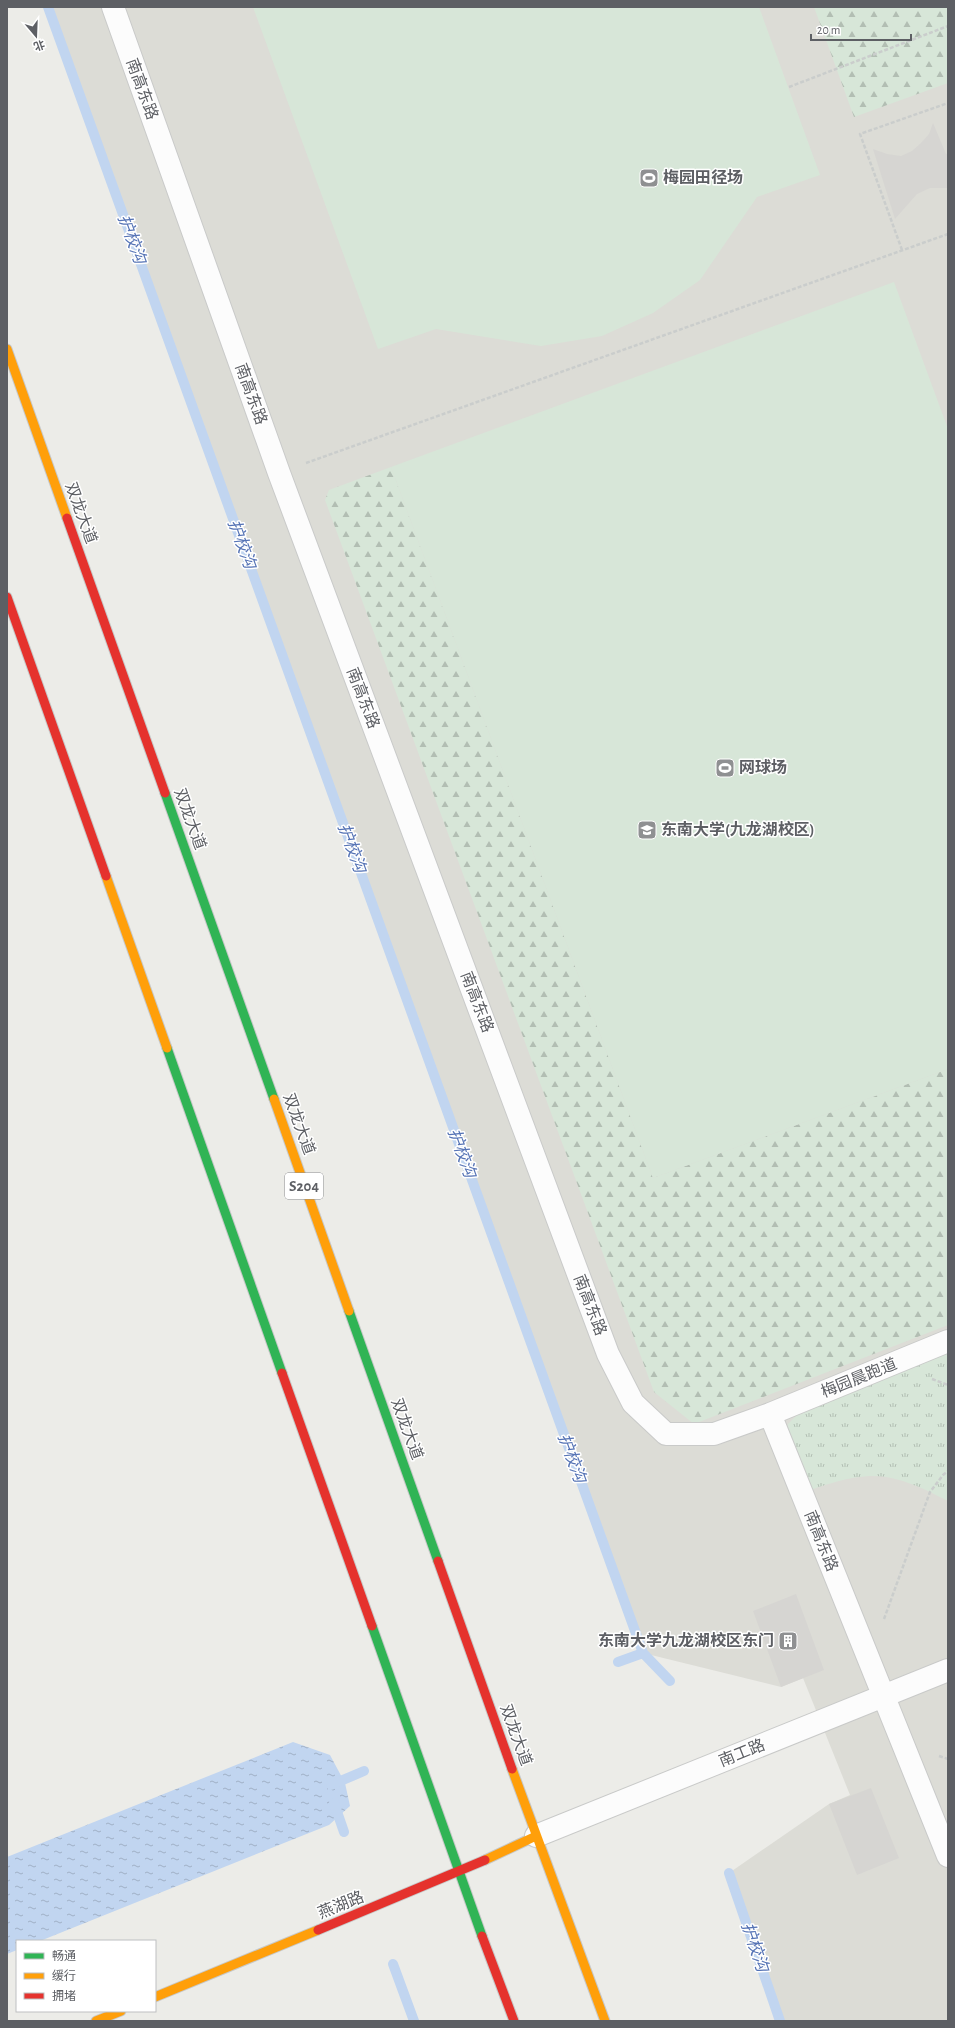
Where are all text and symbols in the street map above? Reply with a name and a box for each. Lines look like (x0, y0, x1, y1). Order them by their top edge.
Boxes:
north arrow (16, 16, 56, 56)
scale bar (811, 16, 911, 42)
text: 20 m (817, 24, 840, 36)
text: 北 (32, 38, 46, 52)
street label: 南高东路 (124, 56, 161, 122)
sports icon: 梅园田径场 (638, 167, 660, 189)
place label: 梅园田径场 (663, 169, 743, 186)
water label: 护校沟 (115, 212, 150, 268)
street label: 南高东路 (233, 361, 270, 427)
street label: 双龙大道 (63, 480, 100, 546)
water label: 护校沟 (225, 517, 260, 573)
street label: 南高东路 (344, 665, 383, 731)
sports icon: 网球场 (714, 757, 736, 779)
place label: 网球场 (739, 759, 787, 776)
street label: 双龙大道 (172, 786, 209, 852)
school or university icon: 东南大学(九龙湖校区) (636, 819, 658, 841)
place label: 东南大学(九龙湖校区) (661, 820, 815, 838)
water label: 护校沟 (335, 821, 370, 877)
street label: 南高东路 (458, 969, 497, 1035)
street label: 双龙大道 (281, 1091, 318, 1157)
water label: 护校沟 (445, 1126, 480, 1182)
road number: S204 (285, 1173, 323, 1199)
street label: 南高东路 (571, 1272, 610, 1338)
street label: 梅园晨跑道 (819, 1355, 899, 1400)
street label: 双龙大道 (389, 1396, 426, 1462)
water label: 护校沟 (555, 1431, 590, 1487)
street label: 南高东路 (802, 1508, 841, 1574)
building icon: 东南大学九龙湖校区东门 (777, 1630, 799, 1652)
place label: 东南大学九龙湖校区东门 (598, 1631, 774, 1649)
street label: 双龙大道 (498, 1702, 535, 1768)
street label: 南工路 (716, 1736, 767, 1769)
street label: 燕湖路 (315, 1888, 366, 1921)
water label: 护校沟 (739, 1920, 773, 1976)
legend (16, 1940, 156, 2012)
text: 畅通 (52, 1949, 76, 1962)
text: 缓行 (52, 1969, 76, 1982)
text: 拥堵 (52, 1990, 76, 2002)

